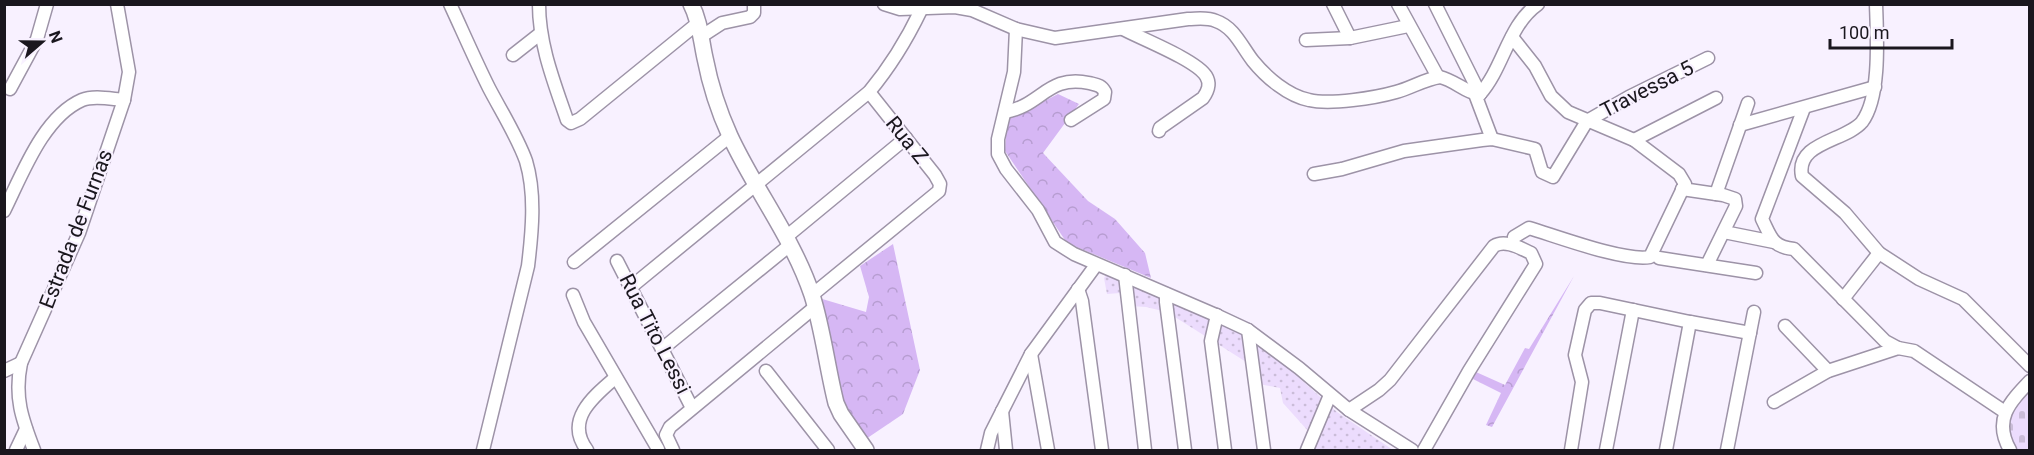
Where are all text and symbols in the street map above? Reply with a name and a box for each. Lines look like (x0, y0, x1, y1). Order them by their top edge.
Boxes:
north arrow (12, 12, 72, 72)
scale bar (1830, 12, 1952, 50)
text: 100 m (1839, 22, 1890, 43)
text: N (45, 28, 66, 46)
street label: Travessa 5 (1597, 55, 1697, 123)
street label: Rua Z (881, 112, 933, 168)
street label: Estrada de Furnas (35, 146, 117, 312)
street label: Rua Tito Lessi (614, 270, 696, 398)

